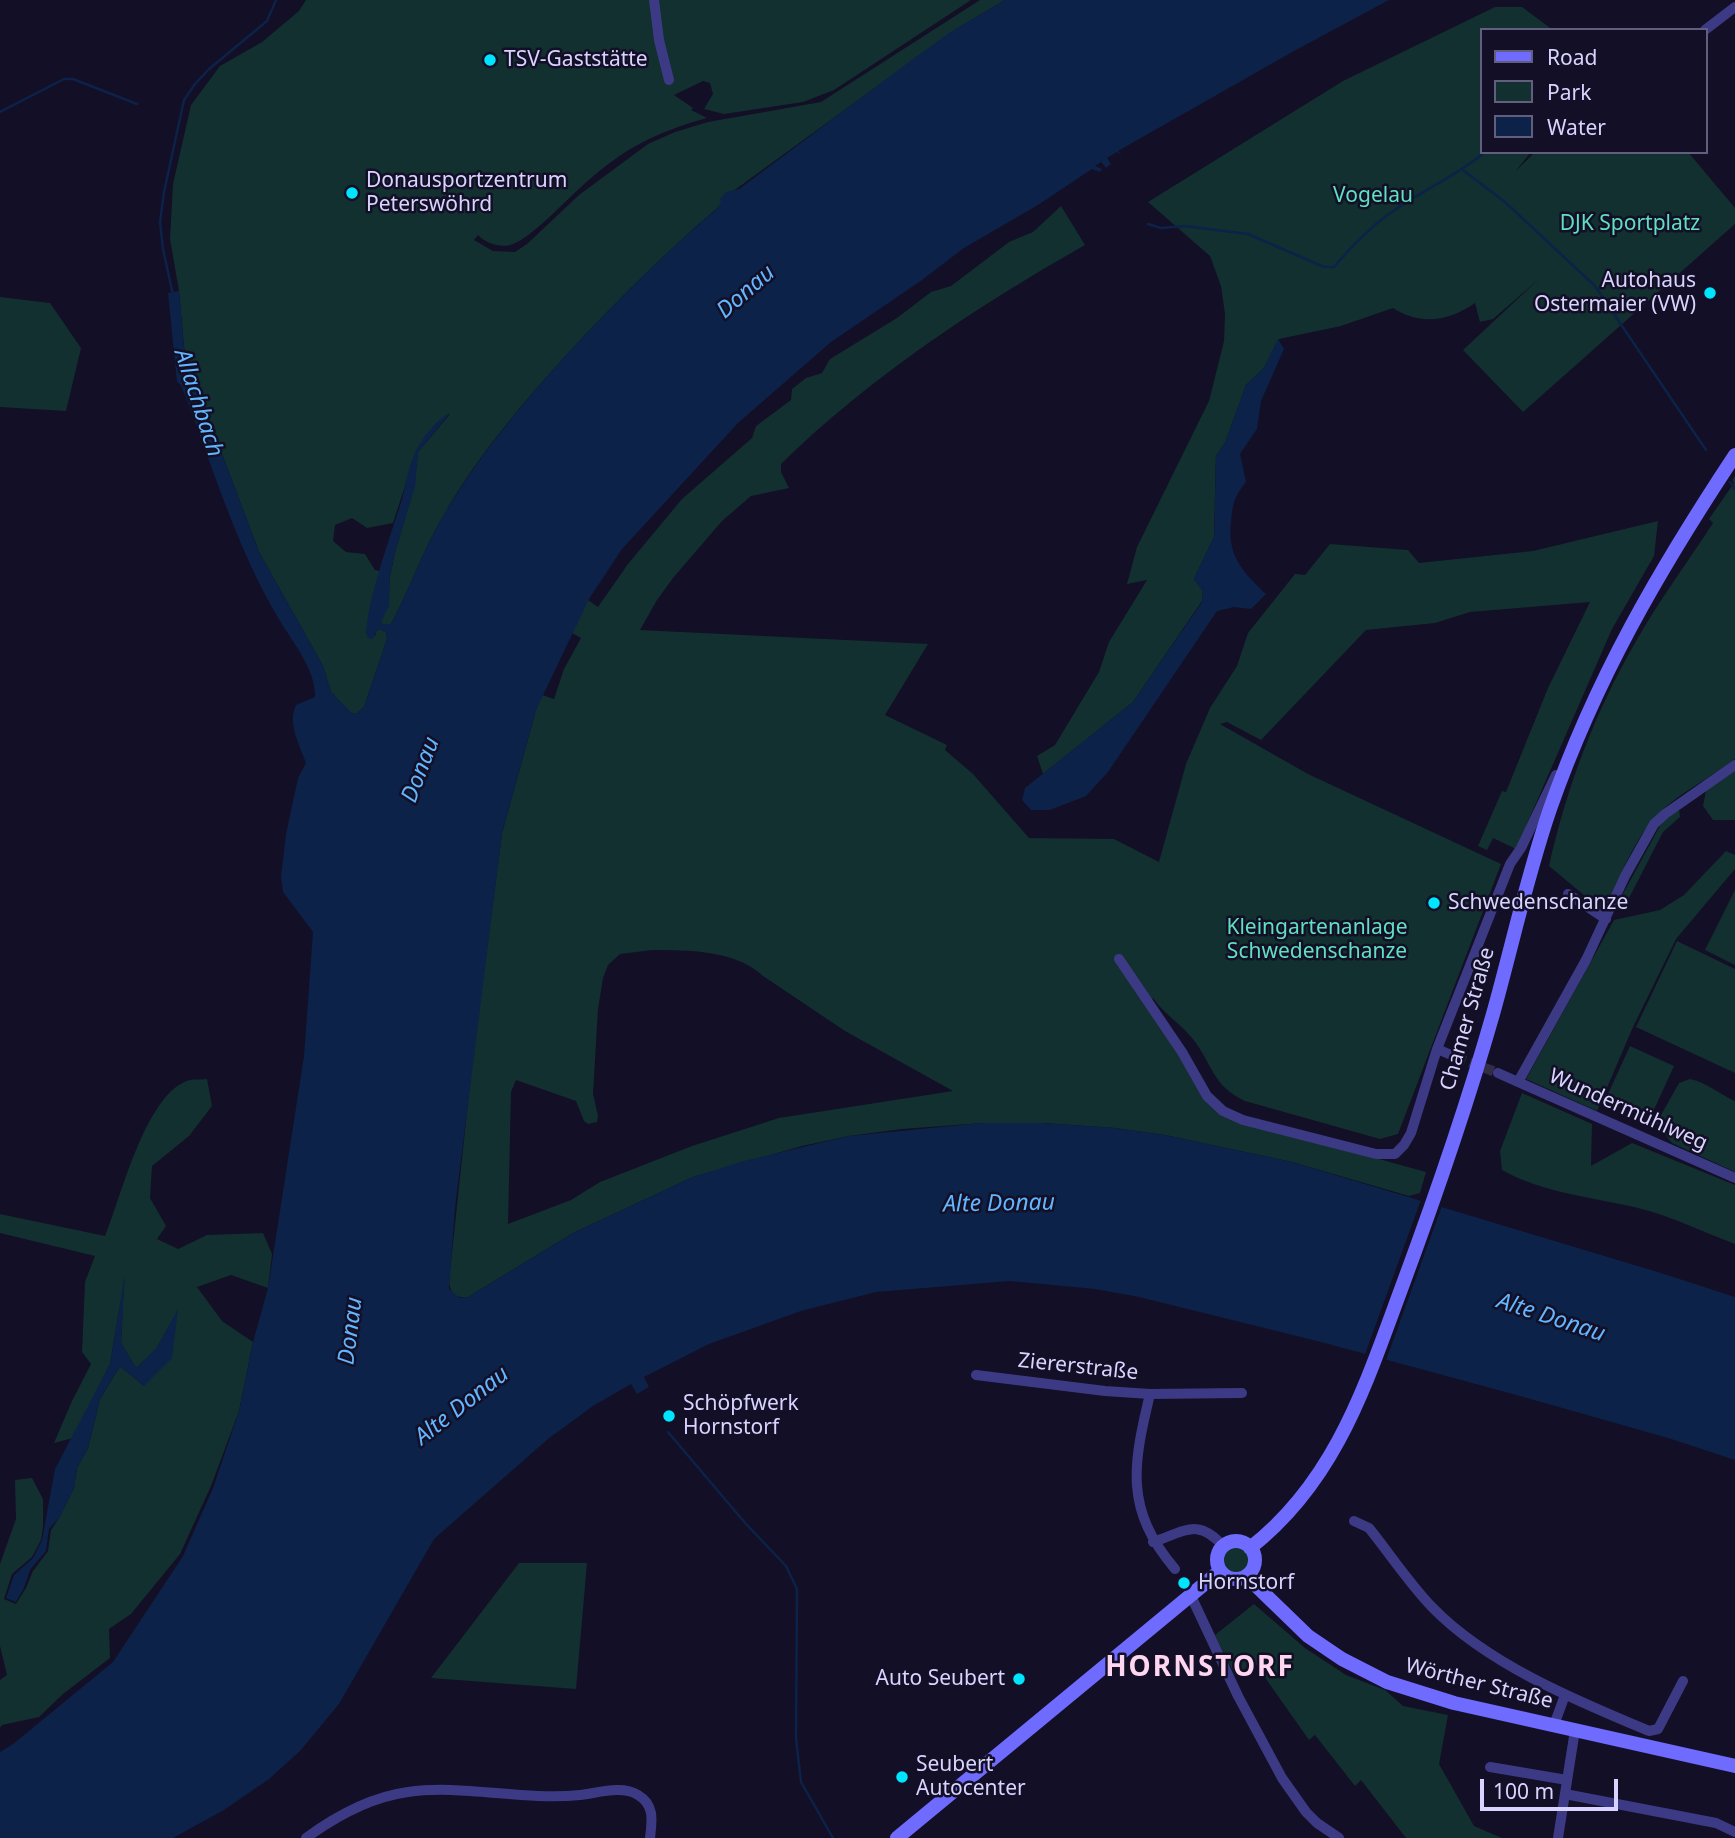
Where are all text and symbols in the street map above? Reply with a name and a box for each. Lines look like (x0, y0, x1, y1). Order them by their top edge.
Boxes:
legend (1480, 28, 1707, 154)
text: Road (1547, 43, 1597, 71)
place label: TSV-Gaststätte (504, 47, 648, 73)
marker: TSV-Gaststätte (482, 52, 498, 68)
text: Park (1547, 78, 1591, 106)
text: Water (1547, 113, 1606, 141)
place label: Donausportzentrum Peterswöhrd (366, 168, 567, 218)
park label: Vogelau (1333, 183, 1413, 209)
marker: Donausportzentrum Peterswöhrd (344, 185, 360, 201)
park label: DJK Sportplatz (1560, 211, 1700, 237)
water label: Donau (711, 259, 781, 325)
place label: Autohaus Ostermaier (VW) (1534, 268, 1696, 318)
marker: Autohaus Ostermaier (VW) (1702, 285, 1718, 301)
water label: Allachbach (168, 346, 228, 460)
water label: Donau (396, 733, 446, 807)
place label: Schwedenschanze (1448, 890, 1628, 916)
marker: Schwedenschanze (1426, 895, 1442, 911)
park label: Kleingartenanlage Schwedenschanze (1226, 915, 1408, 965)
street label: Chamer Straße (1436, 944, 1500, 1094)
street label: Wundermühlweg (1545, 1064, 1711, 1156)
water label: Alte Donau (943, 1189, 1055, 1219)
water label: Alte Donau (1494, 1288, 1608, 1348)
water label: Donau (333, 1296, 369, 1366)
street label: Ziererstraße (1017, 1348, 1139, 1386)
water label: Alte Donau (409, 1361, 515, 1451)
place label: Schöpfwerk Hornstorf (683, 1391, 799, 1441)
marker: Schöpfwerk Hornstorf (661, 1408, 677, 1424)
place label: Hornstorf (1198, 1570, 1294, 1596)
marker: Hornstorf (1176, 1575, 1192, 1591)
district label: HORNSTORF (1106, 1651, 1294, 1685)
street label: Wörther Straße (1403, 1653, 1555, 1715)
place label: Auto Seubert (875, 1666, 1005, 1692)
marker: Auto Seubert (1011, 1671, 1027, 1687)
place label: Seubert Autocenter (916, 1752, 1026, 1802)
scale bar (1483, 1764, 1621, 1808)
marker: Seubert Autocenter (894, 1769, 910, 1785)
text: 100 m (1493, 1777, 1554, 1805)

